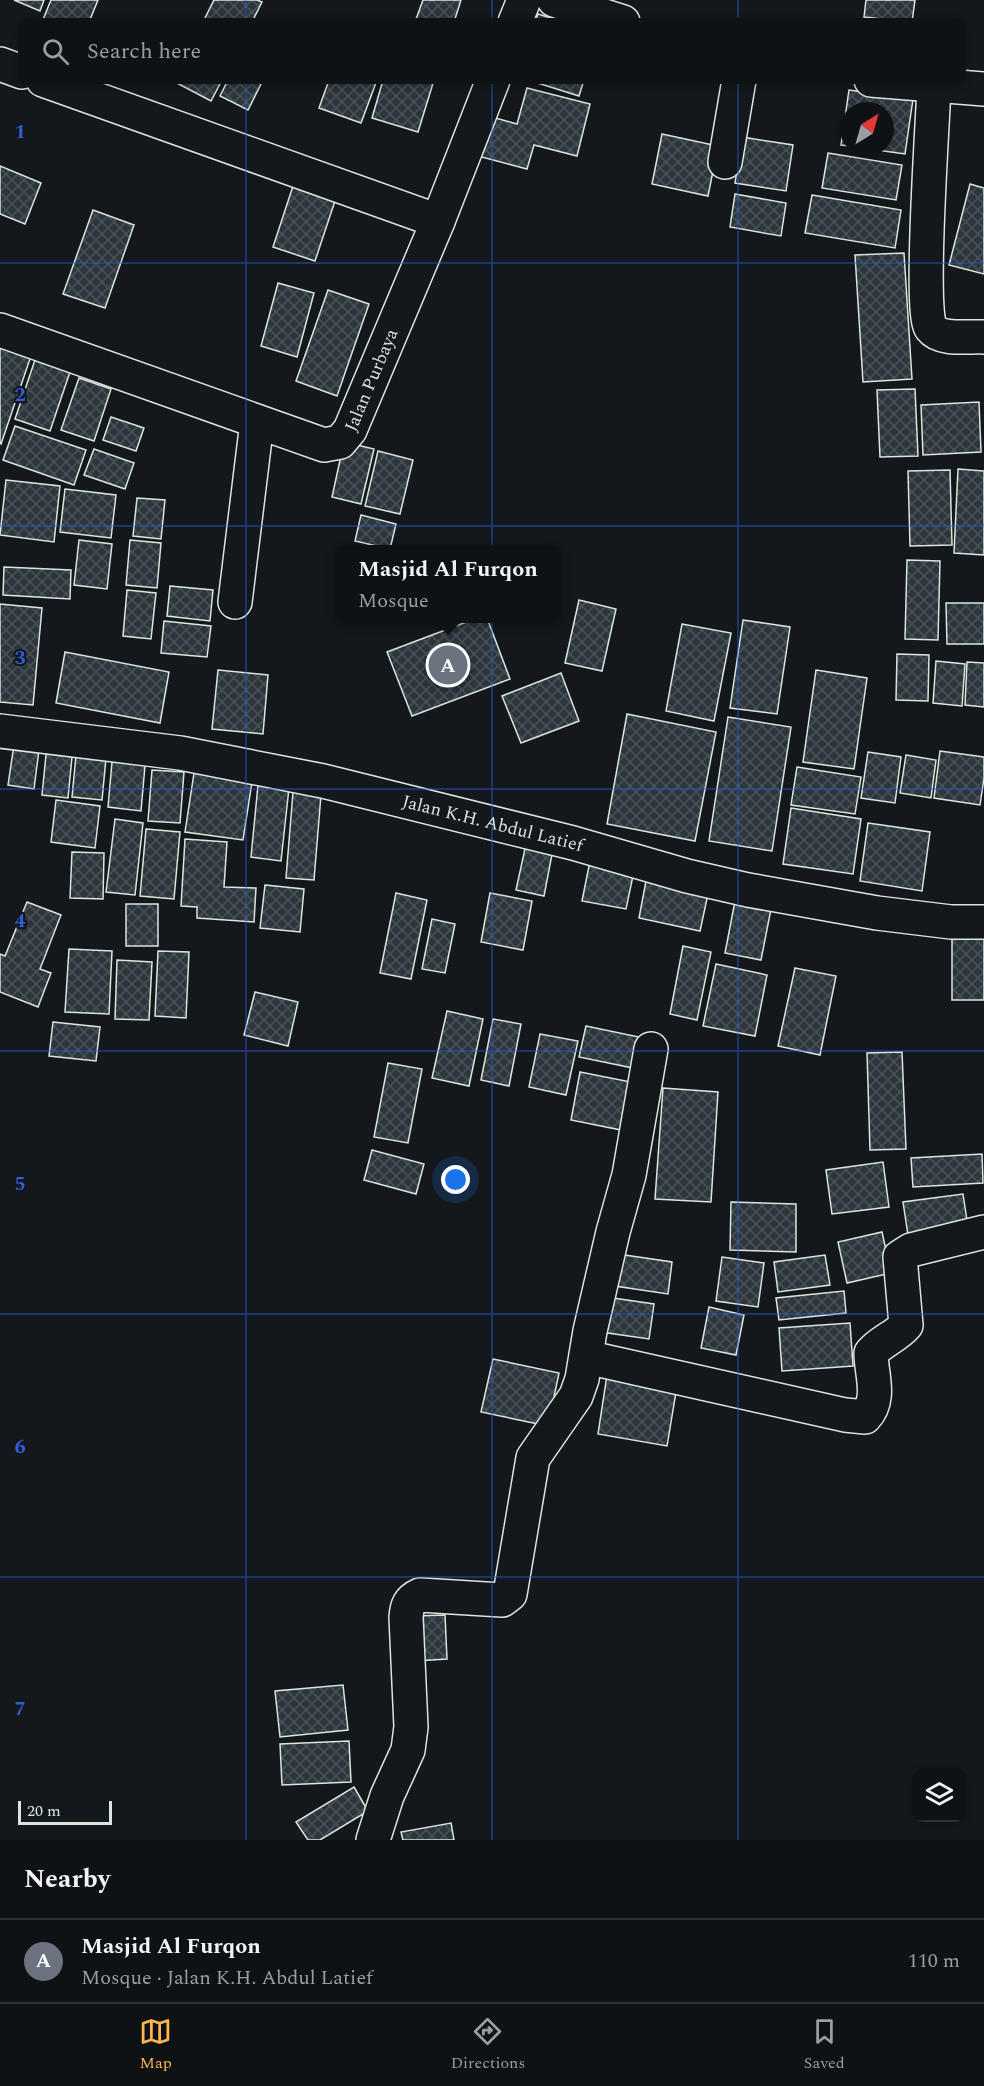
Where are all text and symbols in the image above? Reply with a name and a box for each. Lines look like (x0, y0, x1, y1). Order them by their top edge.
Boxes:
search box (18, 18, 966, 84)
icon: search (39, 35, 72, 68)
text: Search here (87, 35, 201, 68)
north arrow (840, 102, 894, 156)
text: 1 (14, 117, 26, 147)
street label: Jalan Purbaya (337, 324, 405, 436)
text: 2 (14, 380, 26, 410)
popup (334, 545, 562, 623)
text: Masjid Al Furqon (358, 553, 538, 586)
text: Mosque (358, 586, 429, 616)
pin: A (428, 642, 468, 688)
text: 3 (14, 643, 26, 673)
street label: Jalan K.H. Abdul Latief (399, 788, 588, 859)
text: 4 (14, 906, 26, 936)
your location (441, 1165, 470, 1194)
text: 5 (14, 1169, 26, 1199)
text: 6 (14, 1432, 26, 1462)
text: 7 (14, 1694, 26, 1724)
map controls (912, 1768, 966, 1822)
button: layers (912, 1768, 966, 1822)
scale bar (18, 1798, 112, 1826)
text: 20 m (27, 1799, 61, 1823)
text: Nearby (24, 1859, 110, 1899)
text: Masjid Al Furqon (81, 1930, 261, 1963)
text: A (36, 1946, 51, 1976)
text: 110 m (908, 1946, 960, 1976)
text: Mosque · Jalan K.H. Abdul Latief (81, 1963, 373, 1993)
tab: Map (139, 2015, 172, 2075)
tab: Directions (451, 2015, 525, 2075)
tab: Saved (804, 2015, 845, 2075)

